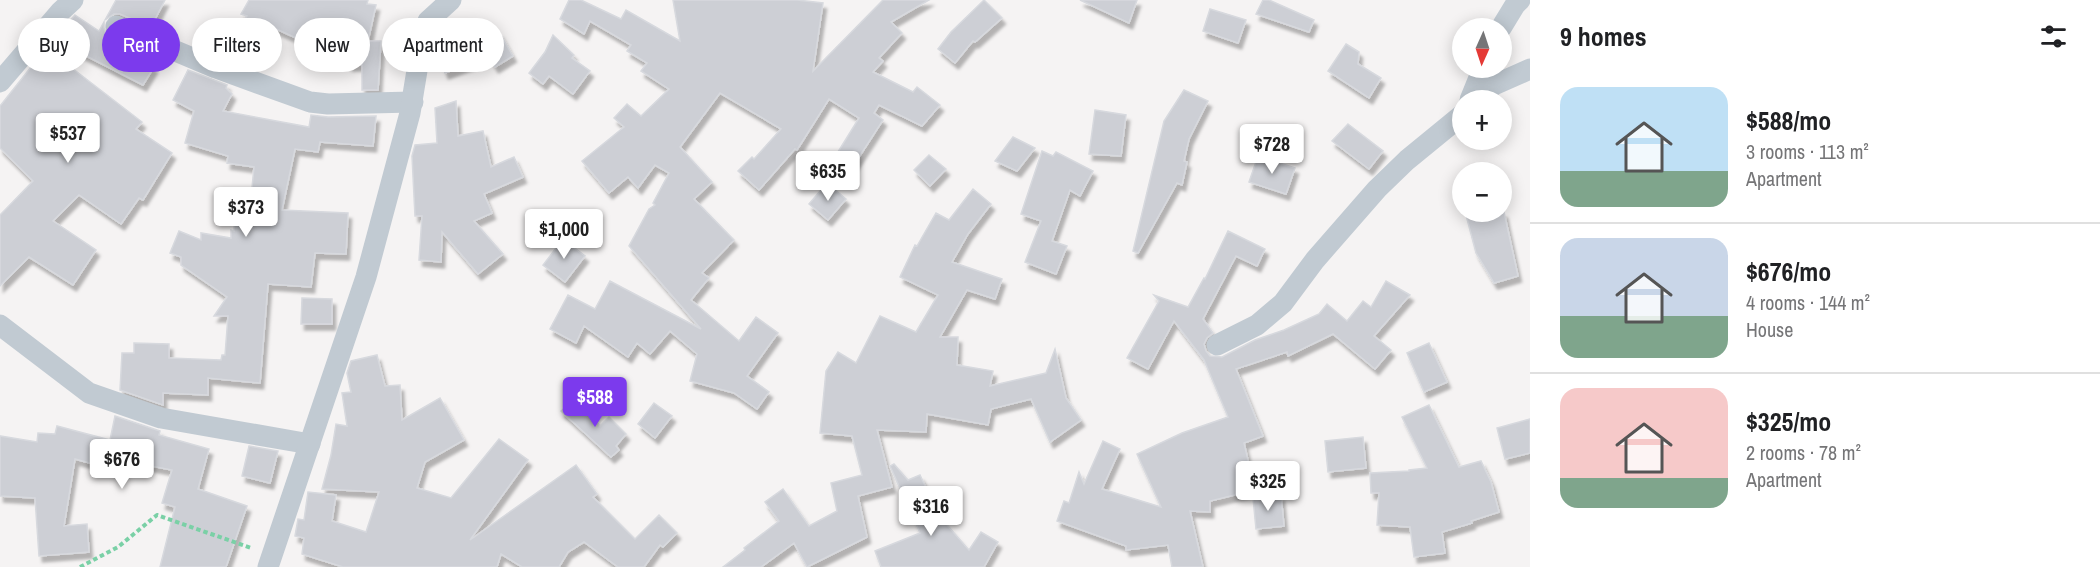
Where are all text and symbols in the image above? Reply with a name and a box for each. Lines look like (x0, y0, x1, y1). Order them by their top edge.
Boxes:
chip: Buy (18, 18, 90, 72)
chip: Rent (102, 18, 180, 72)
chip: Filters (192, 18, 282, 72)
chip: New (294, 18, 370, 72)
chip: Apartment (382, 18, 504, 72)
north arrow (1452, 18, 1512, 78)
map controls (1452, 18, 1512, 222)
text: 9 homes (1560, 19, 1647, 54)
icon: filters (2037, 20, 2070, 53)
button: + (1452, 90, 1512, 150)
text: $588/mo (1746, 103, 1831, 138)
icon: home (1608, 111, 1680, 183)
pin: $537 (32, 113, 104, 164)
text: $537 (50, 119, 86, 146)
pin: $728 (1236, 124, 1308, 175)
text: $728 (1254, 130, 1290, 157)
text: 3 rooms · 113 m² (1746, 138, 1869, 165)
pin: $635 (792, 151, 864, 202)
text: $635 (810, 157, 846, 184)
button: − (1452, 162, 1512, 222)
text: Apartment (1746, 165, 1822, 192)
pin: $373 (210, 187, 282, 238)
text: $373 (228, 193, 264, 220)
pin: $1,000 (515, 209, 613, 260)
text: $1,000 (539, 215, 589, 242)
text: $676/mo (1746, 254, 1831, 289)
icon: home (1608, 262, 1680, 334)
text: 4 rooms · 144 m² (1746, 289, 1870, 316)
text: House (1746, 316, 1793, 343)
pin: $588 (559, 377, 631, 428)
text: $588 (577, 383, 613, 410)
text: $325/mo (1746, 404, 1831, 439)
icon: home (1608, 412, 1680, 484)
pin: $676 (86, 439, 158, 490)
text: 2 rooms · 78 m² (1746, 439, 1861, 466)
text: $676 (104, 445, 140, 472)
pin: $325 (1232, 461, 1304, 512)
text: Apartment (1746, 466, 1822, 493)
text: $325 (1250, 467, 1286, 494)
pin: $316 (895, 486, 967, 537)
text: $316 (913, 492, 949, 519)

